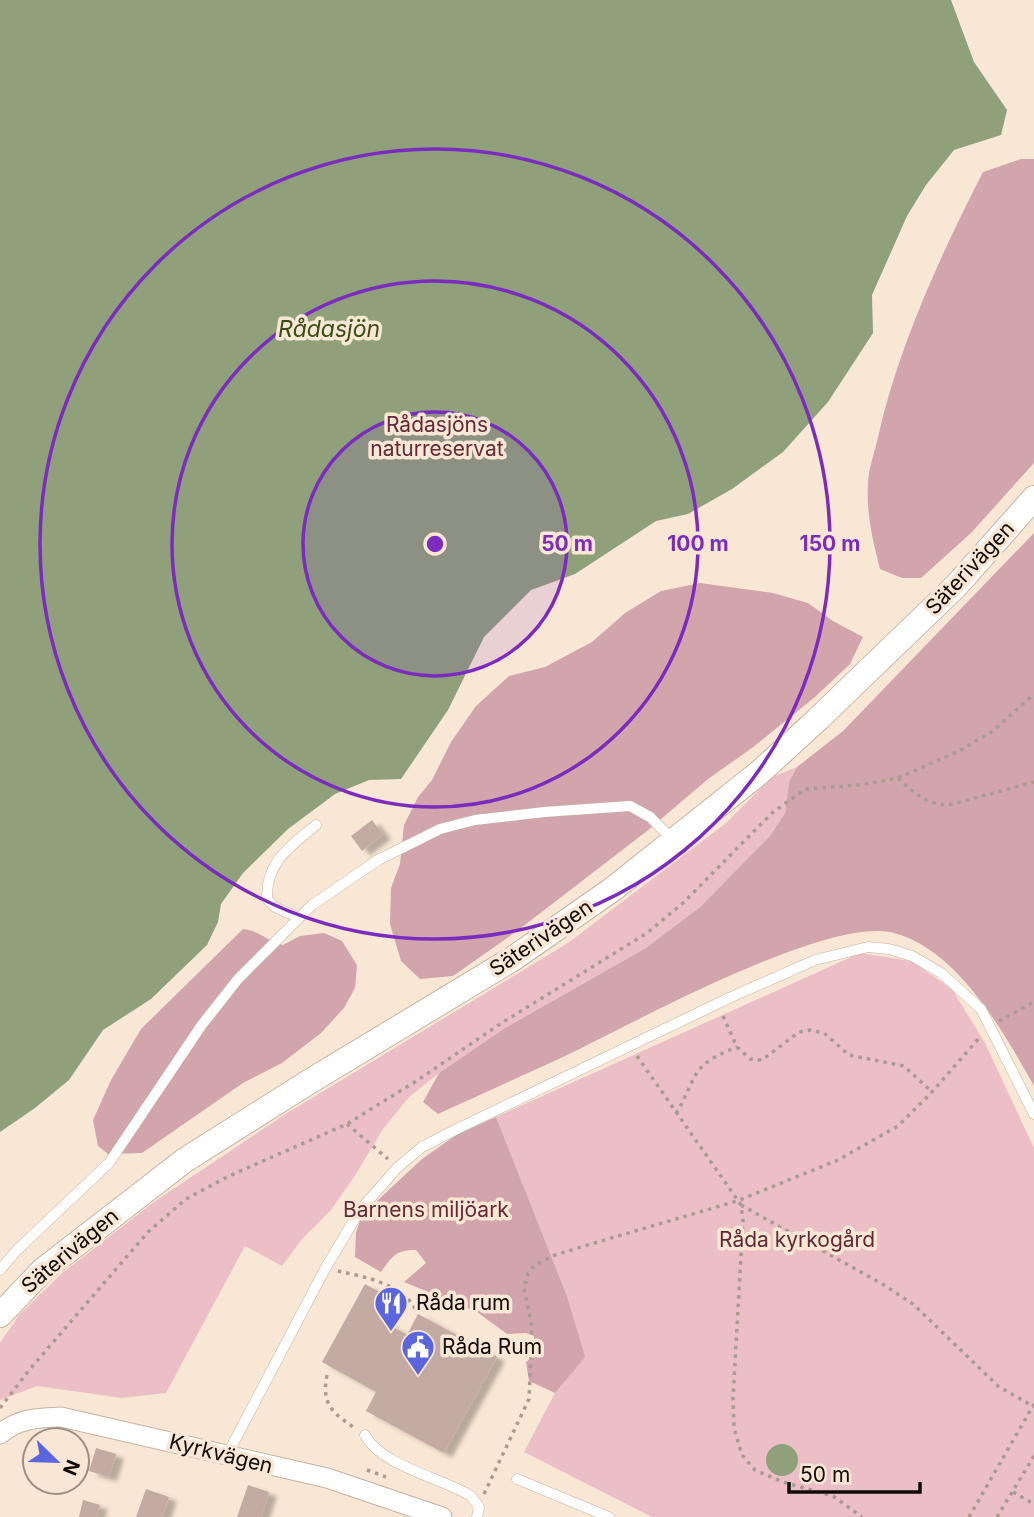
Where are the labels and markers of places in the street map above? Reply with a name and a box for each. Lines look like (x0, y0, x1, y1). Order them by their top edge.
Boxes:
centre of rings (423, 532, 447, 556)
restaurant icon: Råda rum (372, 1284, 410, 1333)
place label: Råda rum (416, 1290, 510, 1315)
public building icon: Råda Rum (399, 1328, 437, 1377)
place label: Råda Rum (442, 1334, 542, 1359)

